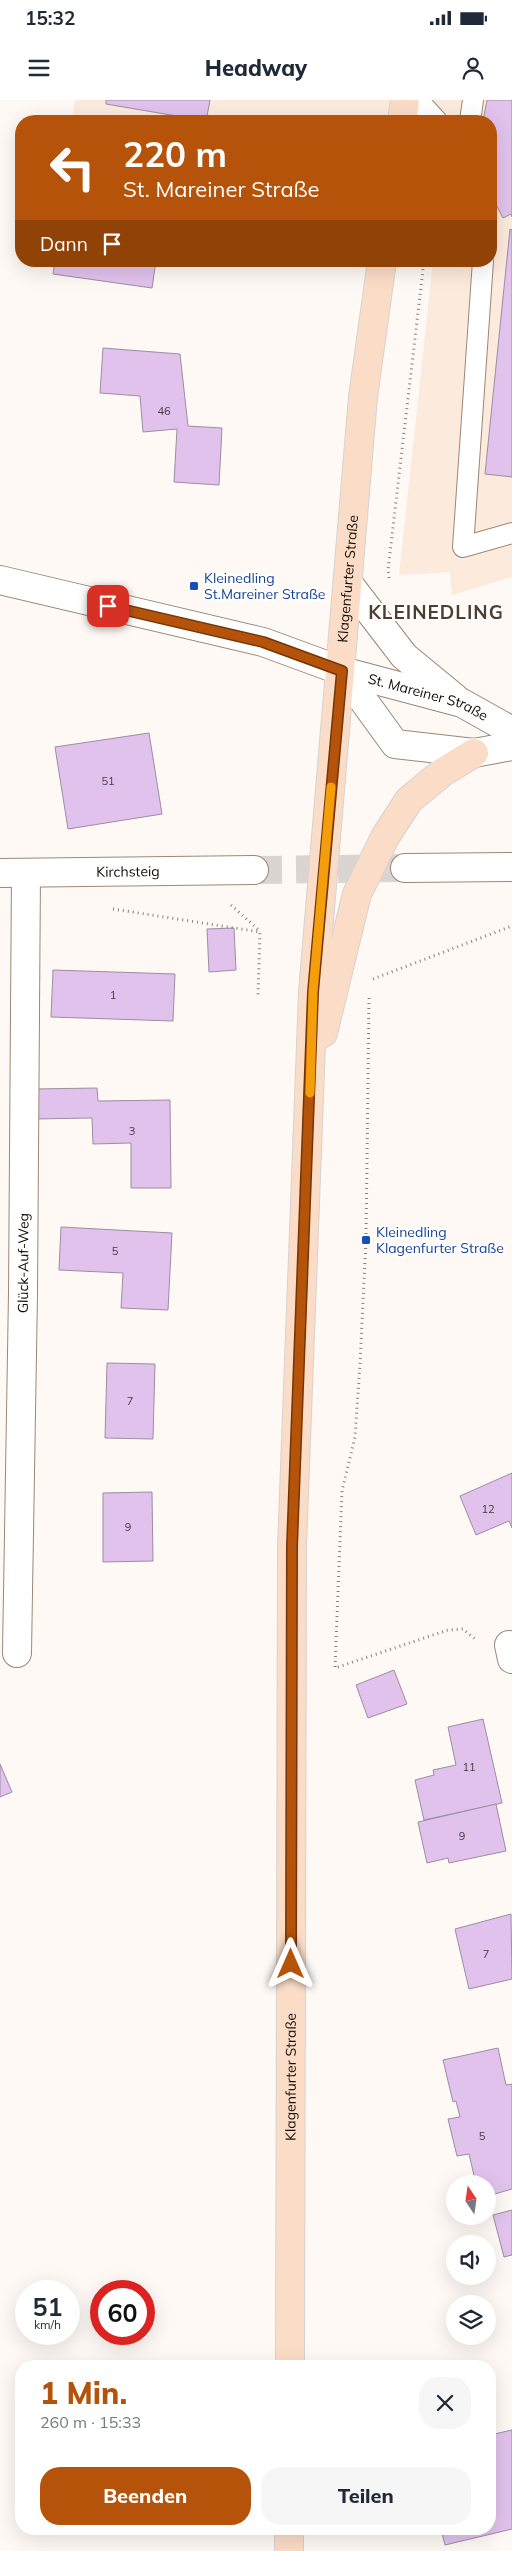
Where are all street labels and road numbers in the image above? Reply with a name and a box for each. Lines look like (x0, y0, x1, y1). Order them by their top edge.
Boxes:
street label: Klagenfurter Straße (333, 514, 362, 643)
street label: St. Mareiner Straße (366, 669, 491, 725)
street label: Kirchsteig (96, 862, 160, 881)
street label: Glück-Auf-Weg (14, 1213, 33, 1313)
street label: Klagenfurter Straße (282, 2013, 300, 2141)

